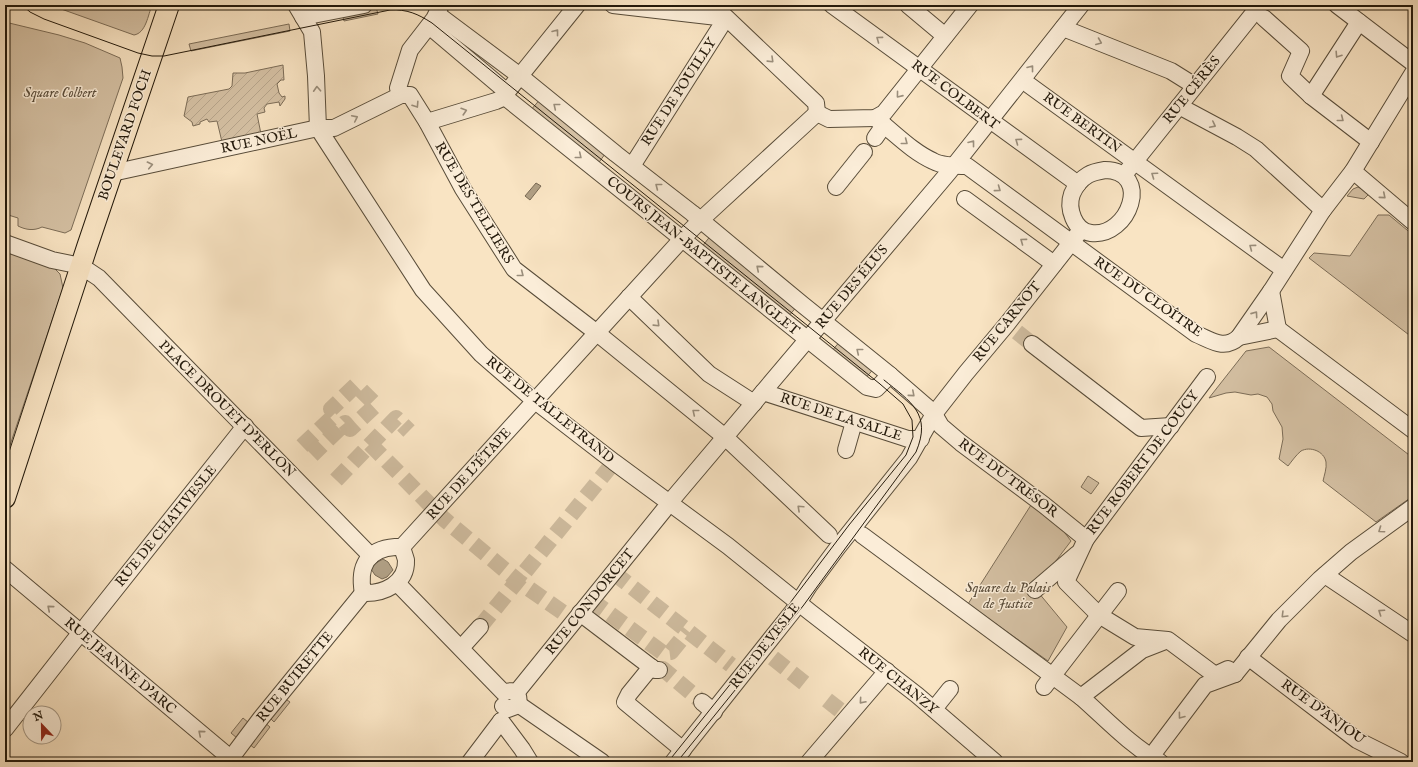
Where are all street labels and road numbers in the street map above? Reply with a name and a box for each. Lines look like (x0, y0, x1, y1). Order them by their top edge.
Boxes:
street label: RUE DE POUILLY (637, 33, 721, 149)
street label: RUE CÉRÈS (1158, 52, 1225, 127)
street label: RUE COLBERT (907, 56, 1003, 134)
street label: BOULEVARD FOCH (94, 67, 156, 203)
street label: RUE BERTIN (1039, 89, 1125, 157)
street label: RUE NOËL (219, 123, 299, 158)
street label: RUE DES TELLIERS (430, 139, 518, 267)
street label: COURS JEAN-BAPTISTE LANGLET (603, 172, 804, 340)
street label: RUE DES ÉLUS (811, 241, 892, 333)
street label: RUE DU CLOÎTRE (1090, 252, 1207, 341)
street label: RUE CARNOT (969, 277, 1045, 366)
street label: PLACE DROUET D'ERLON (155, 337, 299, 481)
street label: RUE DE TALLEYRAND (482, 353, 618, 467)
street label: RUE ROBERT DE COUCY (1083, 386, 1204, 539)
street label: RUE DE LA SALLE (778, 389, 905, 445)
street label: RUE DE L'ÉTAPE (422, 423, 515, 524)
street label: RUE DU TRÉSOR (955, 434, 1062, 522)
street label: RUE DE CHATIVESLE (111, 461, 221, 591)
street label: RUE CONDORCET (542, 545, 639, 659)
street label: RUE DE VESLE (726, 599, 804, 693)
street label: RUE JEANNE D'ARC (60, 614, 180, 718)
street label: RUE BUIRETTE (253, 627, 337, 726)
street label: RUE CHANZY (854, 643, 943, 720)
street label: RUE D'ANJOU (1277, 675, 1369, 749)

